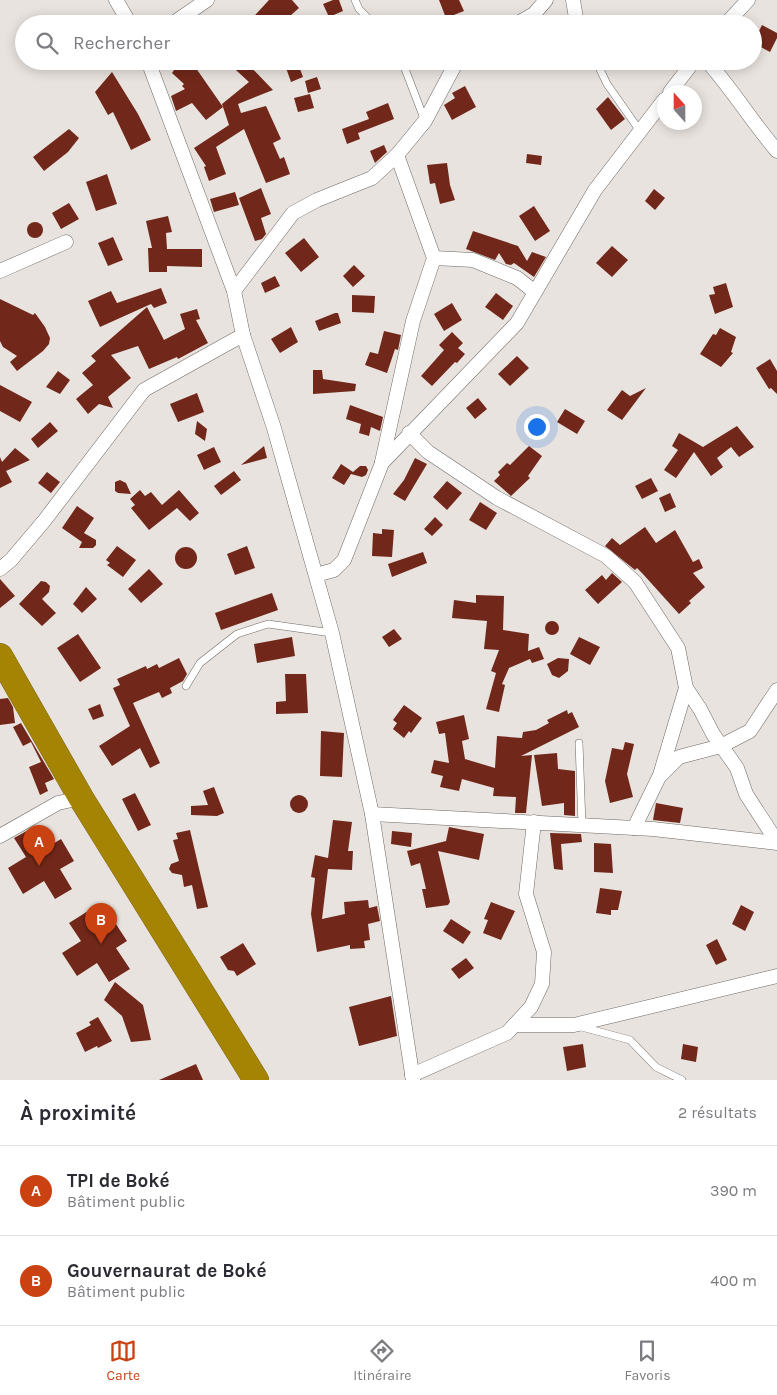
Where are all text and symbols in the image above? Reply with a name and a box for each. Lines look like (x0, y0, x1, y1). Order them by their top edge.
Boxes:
search box (15, 15, 762, 70)
icon: search (33, 29, 61, 57)
text: Rechercher (73, 32, 170, 54)
north arrow (657, 85, 702, 130)
your location (524, 414, 550, 440)
pin: A (23, 825, 55, 866)
pin: B (85, 903, 117, 944)
text: À proximité (20, 1101, 136, 1125)
text: 2 résultats (678, 1103, 757, 1122)
text: TPI de Boké (67, 1170, 170, 1192)
text: A (31, 1181, 41, 1200)
text: 390 m (710, 1181, 757, 1200)
text: Bâtiment public (67, 1192, 185, 1211)
text: Gouvernaurat de Boké (67, 1260, 267, 1282)
text: B (31, 1271, 41, 1290)
text: 400 m (710, 1271, 757, 1290)
text: Bâtiment public (67, 1282, 185, 1301)
tab: Carte (107, 1337, 140, 1384)
tab: Itinéraire (353, 1337, 412, 1384)
tab: Favoris (625, 1337, 670, 1384)

